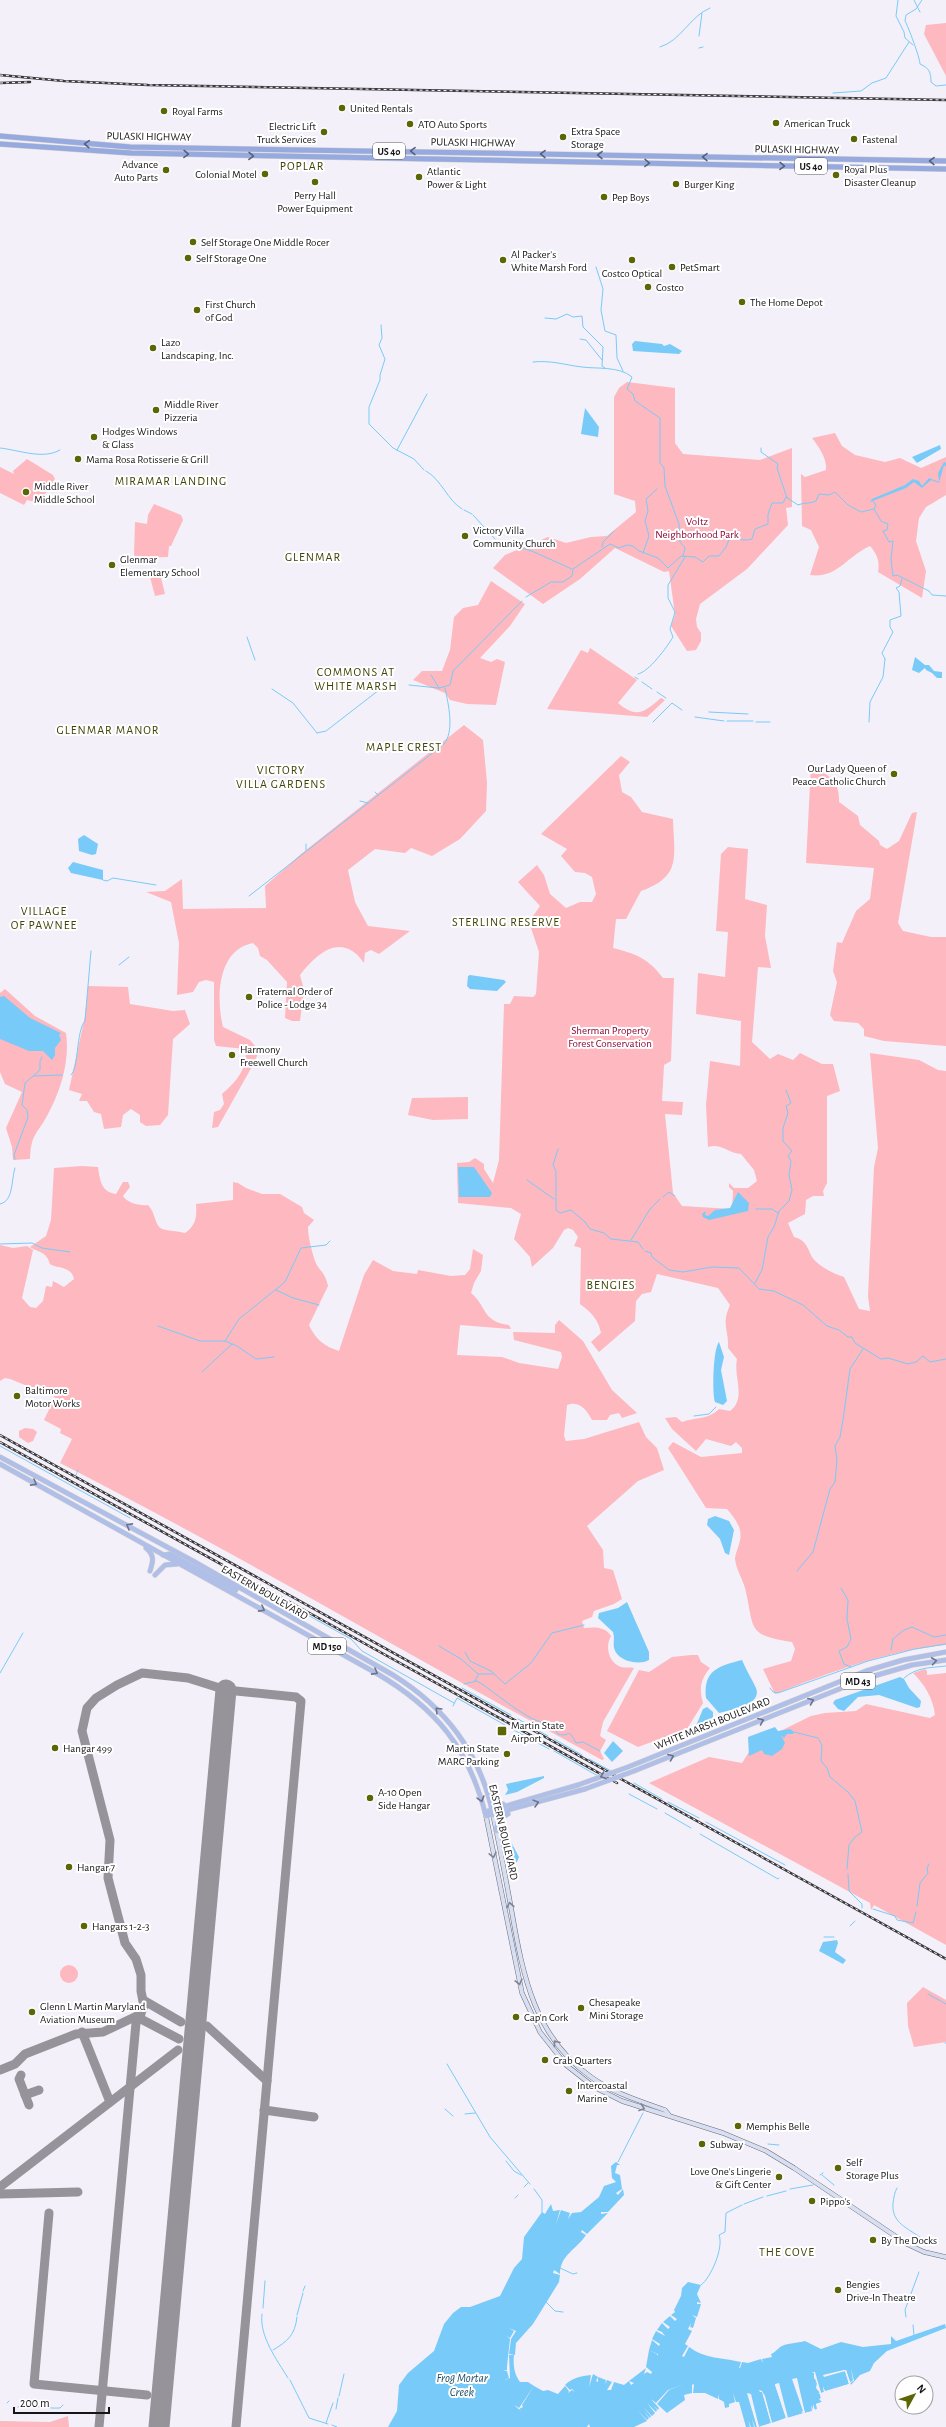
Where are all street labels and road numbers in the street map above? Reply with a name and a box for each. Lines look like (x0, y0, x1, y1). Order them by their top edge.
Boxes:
street label: PULASKI HIGHWAY (106, 130, 192, 143)
street label: PULASKI HIGHWAY (430, 136, 516, 149)
road number: US 40 (373, 143, 405, 159)
street label: PULASKI HIGHWAY (754, 143, 840, 156)
road number: US 40 (795, 158, 827, 174)
street label: EASTERN BOULEVARD (220, 1563, 310, 1622)
road number: MD 150 (308, 1638, 346, 1654)
road number: MD 43 (841, 1673, 875, 1689)
street label: WHITE MARSH BOULEVARD (653, 1695, 772, 1752)
street label: EASTERN BOULEVARD (487, 1783, 520, 1881)

